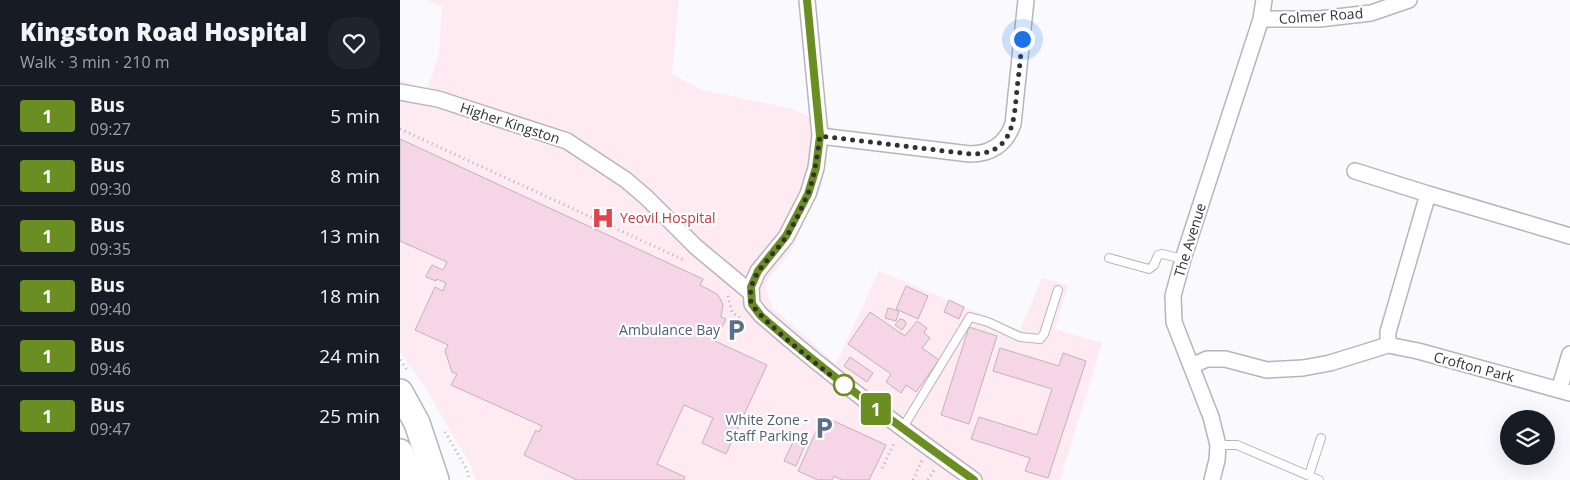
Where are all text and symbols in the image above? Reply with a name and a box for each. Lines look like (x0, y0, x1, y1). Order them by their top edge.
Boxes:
street label: Colmer Road (1278, 3, 1364, 28)
text: Kingston Road Hospital (20, 15, 307, 48)
button: heart (328, 17, 380, 69)
your location (1010, 27, 1035, 52)
text: Walk · 3 min · 210 m (20, 51, 170, 73)
text: Bus (90, 92, 125, 118)
street label: Higher Kingston (458, 97, 563, 148)
text: 5 min (330, 103, 380, 129)
text: 1 (42, 104, 53, 128)
text: 09:27 (90, 118, 131, 140)
text: Bus (90, 152, 125, 178)
text: 8 min (330, 163, 380, 189)
text: 1 (42, 164, 53, 188)
text: 09:30 (90, 178, 131, 200)
street label: The Avenue (1169, 200, 1210, 279)
hospital icon: Yeovil Hospital (590, 205, 616, 231)
place label: Yeovil Hospital (620, 208, 716, 227)
text: Bus (90, 212, 125, 238)
text: 13 min (319, 223, 380, 249)
text: 1 (42, 224, 53, 248)
text: 09:35 (90, 238, 131, 260)
text: Bus (90, 272, 125, 298)
text: 18 min (319, 283, 380, 309)
text: 1 (42, 284, 53, 308)
text: 09:40 (90, 298, 131, 320)
parking icon: Ambulance Bay (723, 317, 749, 343)
place label: Ambulance Bay (619, 320, 721, 339)
text: Bus (90, 332, 125, 358)
text: 24 min (319, 343, 380, 369)
text: 1 (42, 344, 53, 368)
street label: Crofton Park (1432, 347, 1517, 387)
text: 09:46 (90, 358, 131, 380)
unlabelled marker (833, 374, 855, 396)
text: Bus (90, 392, 125, 418)
line badge: 1 (860, 393, 892, 425)
text: 1 (871, 397, 881, 421)
text: 25 min (319, 403, 380, 429)
text: 1 (42, 404, 53, 428)
place label: White Zone - Staff Parking (725, 410, 808, 445)
map controls (1500, 410, 1555, 465)
button: layers (1500, 410, 1555, 465)
parking icon: White Zone - Staff Parking (811, 415, 837, 441)
text: 09:47 (90, 418, 131, 440)

